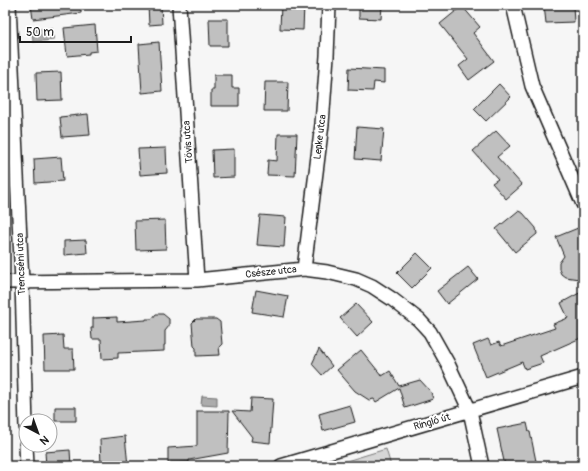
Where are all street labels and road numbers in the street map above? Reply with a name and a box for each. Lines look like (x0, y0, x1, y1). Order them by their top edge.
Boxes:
street label: Lepke utca (311, 113, 329, 160)
street label: Tövis utca (181, 120, 195, 164)
street label: Trencséni utca (14, 232, 28, 295)
street label: Csésze utca (245, 263, 298, 281)
street label: Ringló út (412, 411, 453, 433)

